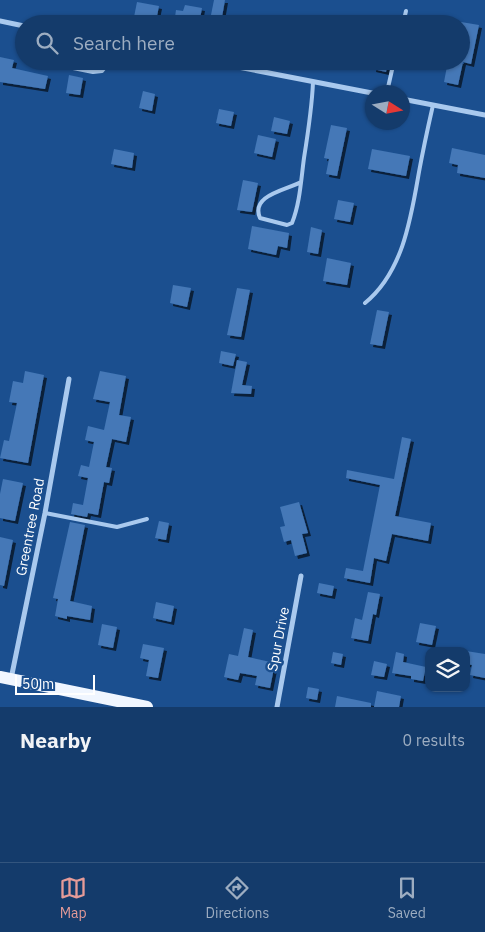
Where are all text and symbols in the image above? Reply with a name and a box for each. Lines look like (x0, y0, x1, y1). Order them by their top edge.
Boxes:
search box (15, 15, 470, 70)
icon: search (33, 29, 61, 57)
text: Search here (73, 31, 175, 55)
north arrow (365, 85, 410, 130)
street label: Greentree Road (12, 477, 48, 577)
street label: Spur Drive (263, 605, 293, 673)
map controls (425, 647, 470, 692)
button: layers (425, 647, 470, 692)
scale bar (15, 672, 95, 695)
text: 50 m (22, 675, 54, 693)
text: Nearby (20, 726, 91, 754)
text: 0 results (402, 730, 465, 750)
tab: Map (59, 874, 87, 922)
tab: Directions (206, 874, 269, 922)
tab: Saved (388, 874, 426, 922)

